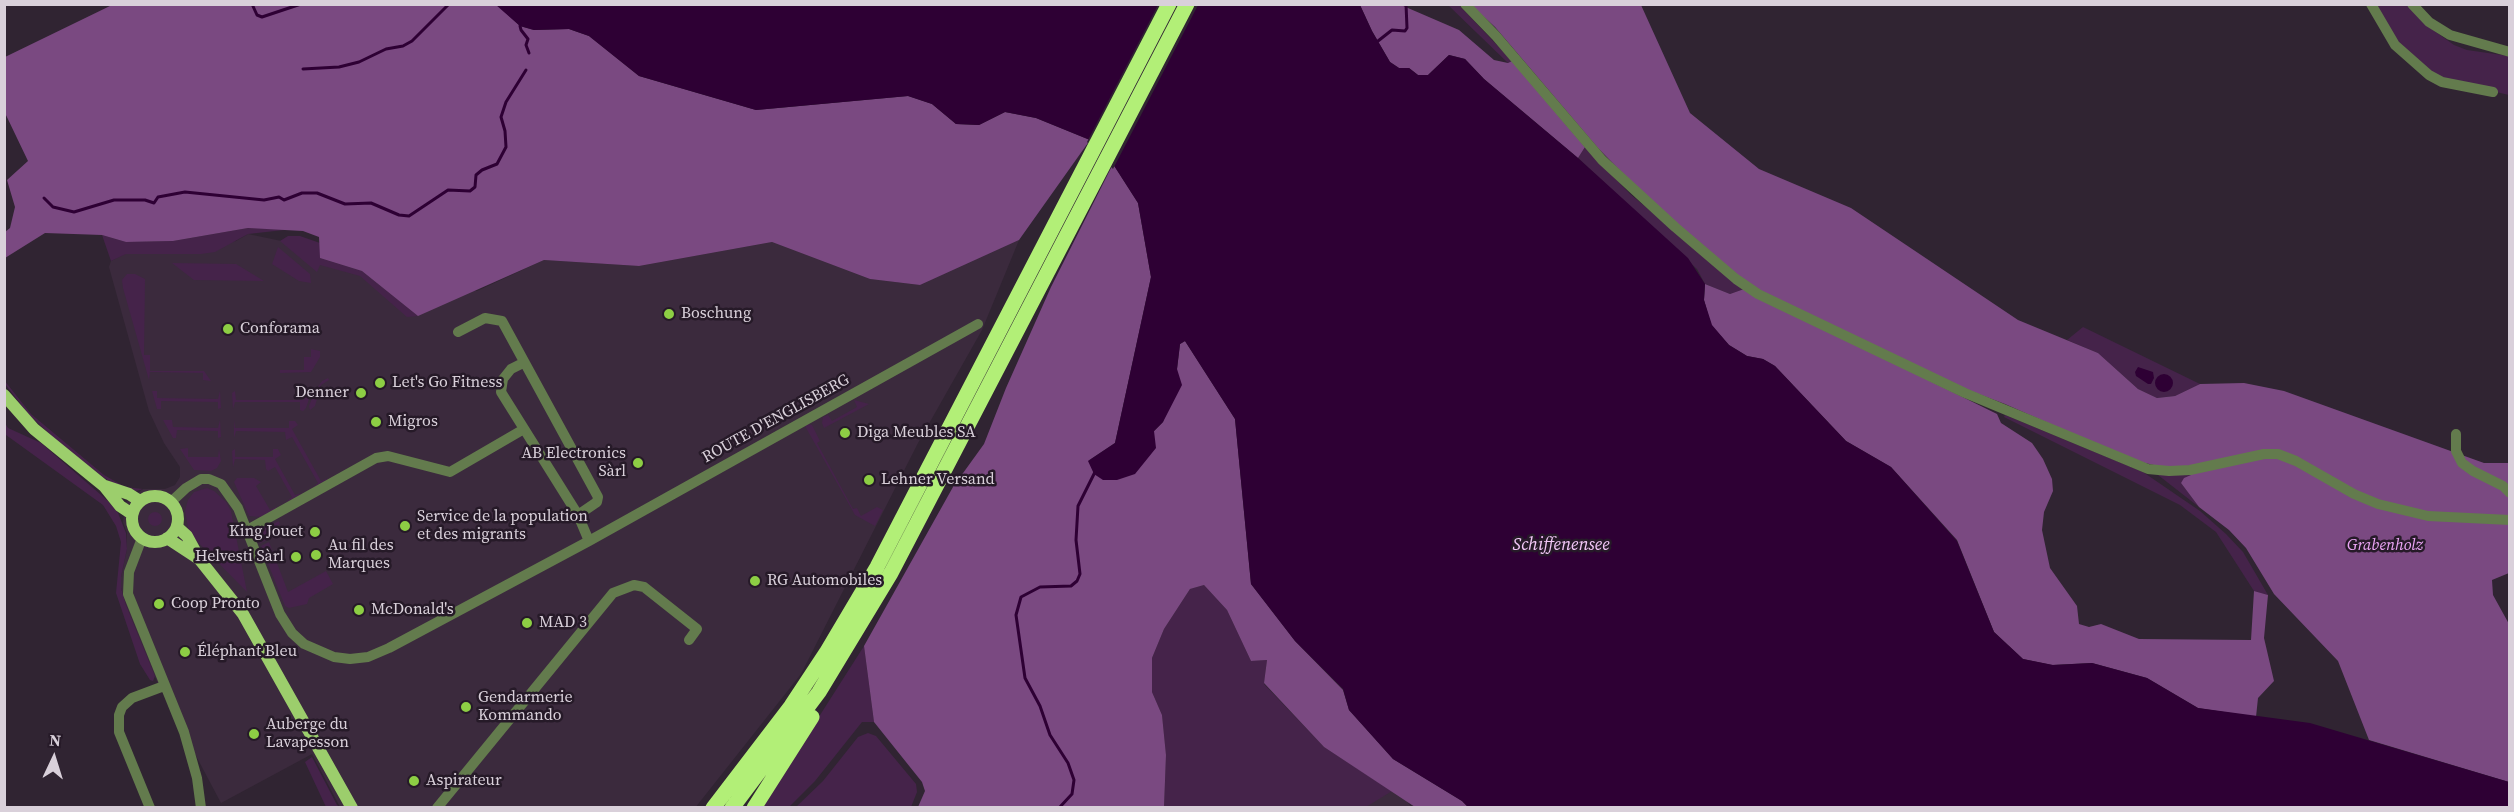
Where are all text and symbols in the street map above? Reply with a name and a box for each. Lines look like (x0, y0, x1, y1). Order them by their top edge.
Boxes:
place label: Boschung (681, 304, 751, 324)
marker: Boschung (662, 307, 676, 321)
place label: Conforama (240, 319, 320, 339)
marker: Conforama (221, 322, 235, 336)
street label: ROUTE D'ENGLISBERG (699, 371, 853, 467)
place label: Let's Go Fitness (392, 373, 502, 393)
marker: Let's Go Fitness (373, 376, 387, 390)
place label: Denner (295, 383, 349, 403)
marker: Denner (354, 386, 368, 400)
place label: Migros (388, 412, 438, 432)
marker: Migros (369, 415, 383, 429)
place label: Diga Meubles SA (857, 423, 976, 443)
marker: Diga Meubles SA (838, 426, 852, 440)
place label: AB Electronics Sàrl (522, 444, 626, 482)
marker: AB Electronics Sàrl (631, 456, 645, 470)
place label: Lehner Versand (881, 470, 995, 490)
marker: Lehner Versand (862, 473, 876, 487)
place label: Service de la population et des migrants (417, 507, 588, 545)
marker: Service de la population et des migrants (398, 519, 412, 533)
place label: King Jouet (229, 522, 303, 542)
marker: King Jouet (308, 525, 322, 539)
water label: Schiffenensee (1513, 534, 1609, 556)
place label: Au fil des Marques (328, 536, 394, 574)
park label: Grabenholz (2347, 536, 2423, 556)
place label: Helvesti Sàrl (195, 547, 284, 567)
marker: Au fil des Marques (309, 548, 323, 562)
marker: Helvesti Sàrl (289, 550, 303, 564)
place label: RG Automobiles (767, 571, 882, 591)
marker: RG Automobiles (748, 574, 762, 588)
place label: Coop Pronto (171, 594, 260, 614)
marker: Coop Pronto (152, 597, 166, 611)
place label: McDonald's (371, 600, 454, 620)
marker: McDonald's (352, 603, 366, 617)
place label: MAD 3 (539, 613, 587, 633)
marker: MAD 3 (520, 616, 534, 630)
place label: Éléphant Bleu (197, 642, 297, 662)
marker: Éléphant Bleu (178, 645, 192, 659)
place label: Gendarmerie Kommando (478, 688, 573, 726)
marker: Gendarmerie Kommando (459, 700, 473, 714)
place label: Auberge du Lavapesson (266, 715, 349, 753)
marker: Auberge du Lavapesson (247, 727, 261, 741)
north arrow (24, 728, 84, 788)
text: N (49, 729, 62, 751)
place label: Aspirateur (426, 771, 502, 791)
marker: Aspirateur (407, 774, 421, 788)

